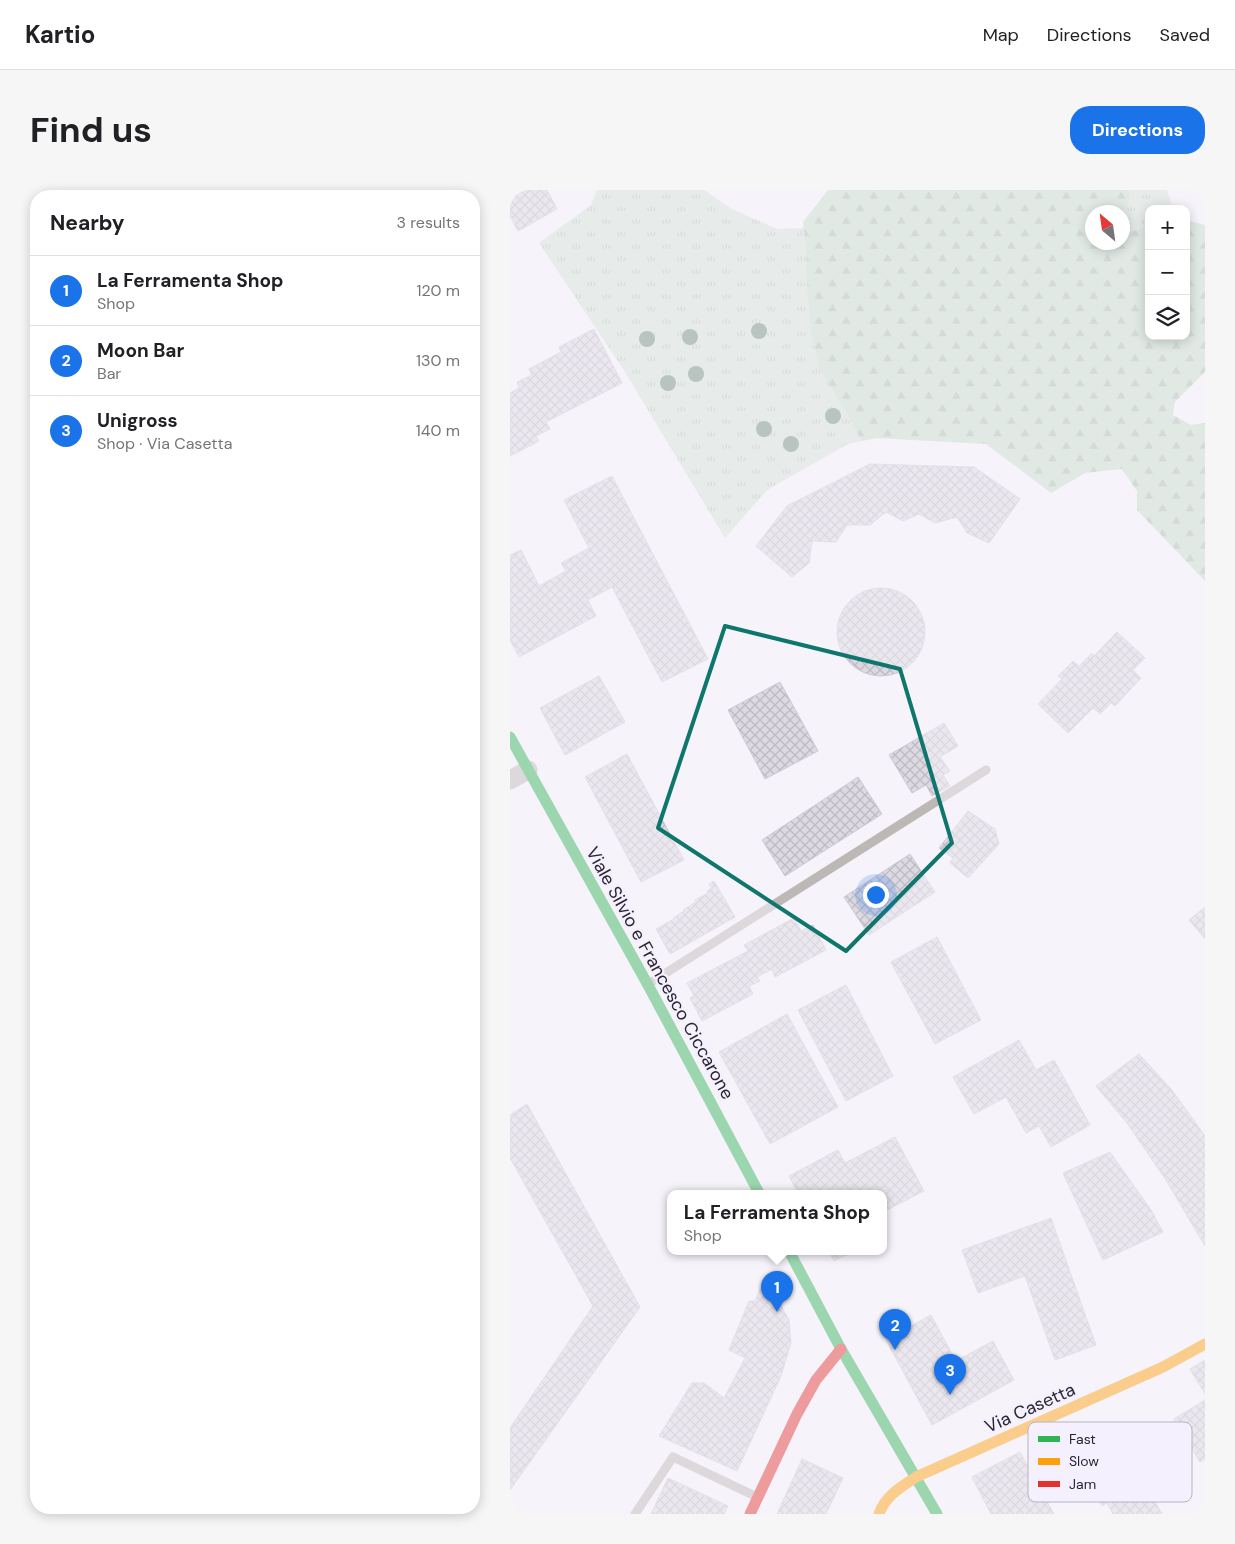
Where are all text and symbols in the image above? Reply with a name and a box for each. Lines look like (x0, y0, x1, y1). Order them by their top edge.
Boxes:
text: Kartio (25, 19, 95, 50)
text: Map (983, 23, 1019, 47)
text: Directions (1047, 23, 1132, 47)
text: Saved (1160, 23, 1210, 47)
button: Directions (1070, 106, 1205, 154)
text: Find us (30, 107, 152, 153)
north arrow (1085, 205, 1130, 250)
map controls (1145, 205, 1190, 340)
button: + (1145, 205, 1190, 250)
text: Nearby (50, 209, 124, 237)
text: 3 results (397, 212, 460, 233)
button: − (1145, 250, 1190, 295)
text: La Ferramenta Shop (97, 268, 284, 293)
text: 1 (63, 280, 69, 301)
text: 120 m (416, 280, 460, 301)
text: Shop (97, 293, 135, 314)
button: layers (1145, 295, 1190, 340)
text: Moon Bar (97, 338, 184, 363)
text: 2 (61, 350, 71, 371)
text: 130 m (416, 350, 460, 371)
text: Bar (97, 363, 121, 384)
text: Unigross (97, 408, 178, 433)
text: 3 (61, 420, 71, 441)
text: 140 m (416, 420, 460, 441)
text: Shop · Via Casetta (97, 433, 232, 454)
street label: Viale Silvio e Francesco Ciccarone (580, 842, 740, 1104)
your location (863, 882, 889, 908)
popup (667, 1190, 887, 1255)
text: La Ferramenta Shop (684, 1200, 870, 1225)
text: Shop (684, 1225, 722, 1246)
pin: 1 (761, 1271, 793, 1312)
pin: 2 (879, 1309, 911, 1350)
pin: 3 (934, 1354, 966, 1395)
street label: Via Casetta (981, 1377, 1079, 1439)
legend (1028, 1422, 1192, 1502)
text: Fast (1069, 1430, 1096, 1448)
text: Slow (1069, 1452, 1099, 1470)
text: Jam (1069, 1475, 1096, 1493)

